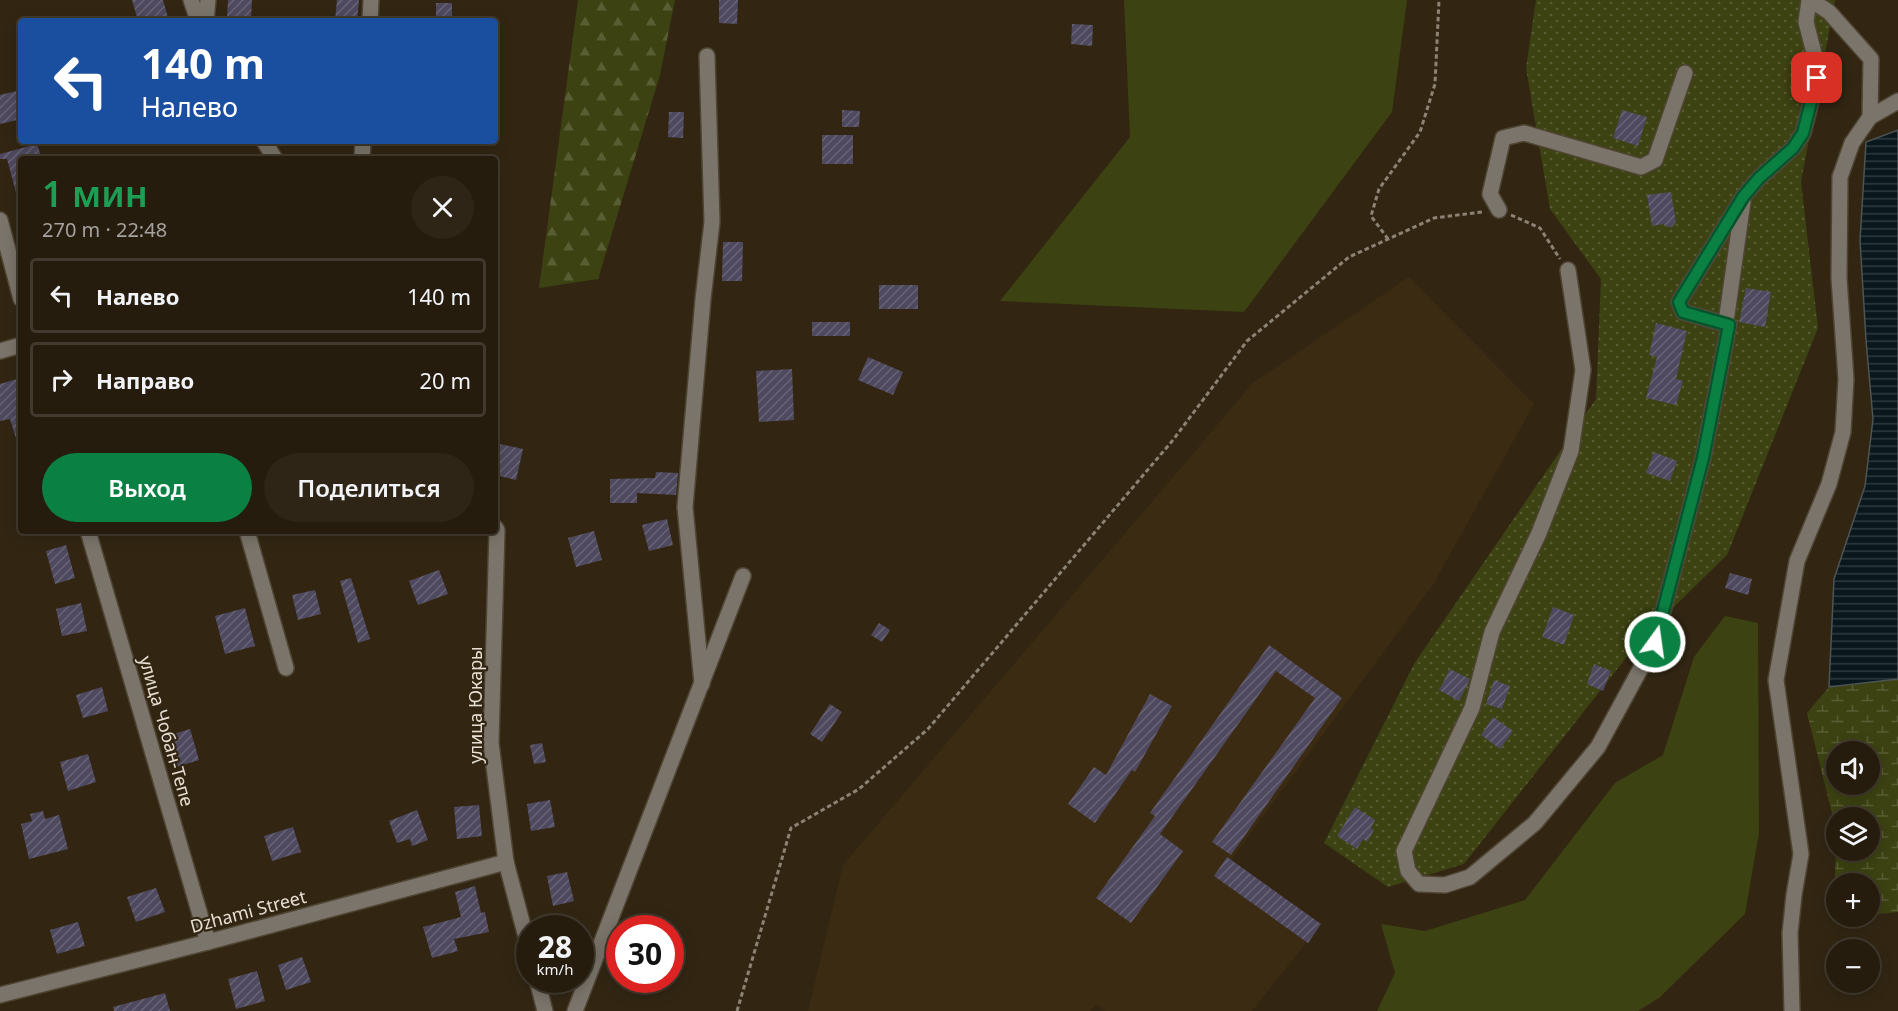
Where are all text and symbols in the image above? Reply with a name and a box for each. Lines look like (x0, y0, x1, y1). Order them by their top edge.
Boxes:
text: 140 m (141, 34, 265, 91)
icon: left (42, 42, 120, 120)
pin (1791, 52, 1842, 103)
icon: arrive (1800, 61, 1833, 94)
text: Налево (141, 88, 238, 125)
text: 1 мин (42, 169, 148, 218)
button: close (411, 176, 474, 239)
text: 270 m · 22:48 (42, 216, 167, 243)
icon: left (45, 279, 78, 312)
text: Налево (96, 281, 179, 311)
text: 140 m (407, 281, 471, 311)
icon: right (45, 363, 78, 396)
text: Направо (96, 365, 194, 395)
text: 20 m (420, 365, 471, 395)
button: Выход (42, 453, 252, 522)
button: Поделиться (264, 453, 474, 522)
position arrow (1623, 610, 1687, 674)
street label: улица Юкары (463, 646, 487, 764)
street label: улица Чобан-Тепе (134, 653, 200, 809)
map controls (1826, 741, 1880, 993)
button: sound (1826, 741, 1880, 795)
button: layers (1826, 807, 1880, 861)
button: + (1826, 873, 1880, 927)
street label: Dzhami Street (187, 884, 309, 938)
speed limit sign: 30 (606, 915, 684, 993)
text: 28 (538, 926, 572, 967)
button: − (1826, 939, 1880, 993)
text: km/h (537, 959, 573, 979)

